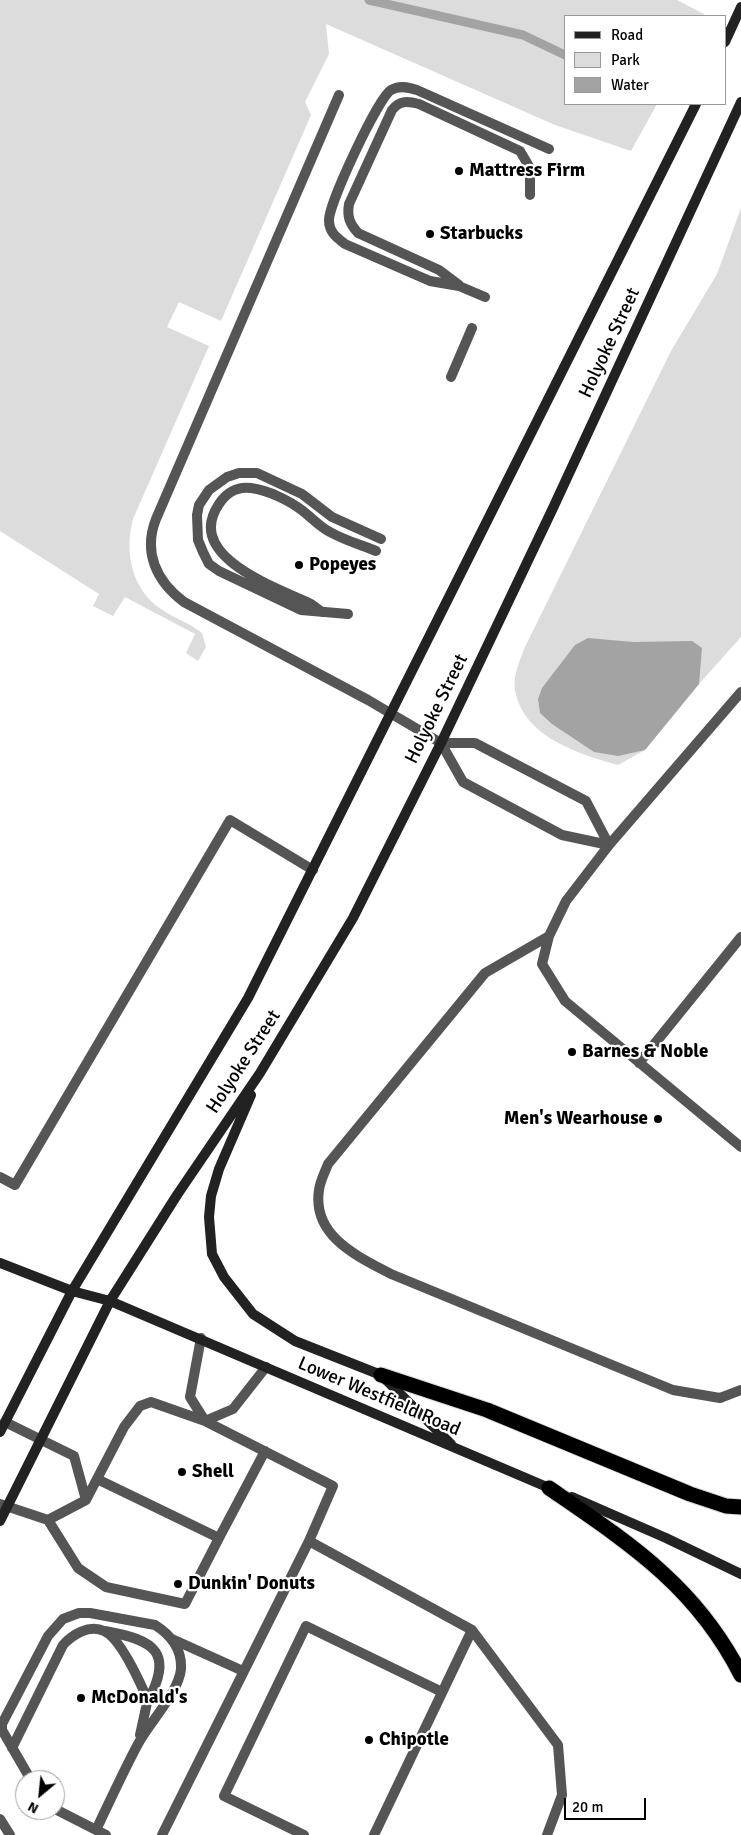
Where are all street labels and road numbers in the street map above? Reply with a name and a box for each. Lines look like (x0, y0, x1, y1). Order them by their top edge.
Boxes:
street label: Holyoke Street (575, 284, 645, 402)
street label: Holyoke Street (401, 651, 473, 767)
street label: Holyoke Street (202, 1006, 286, 1118)
street label: Lower Westfield Road (294, 1352, 464, 1442)

